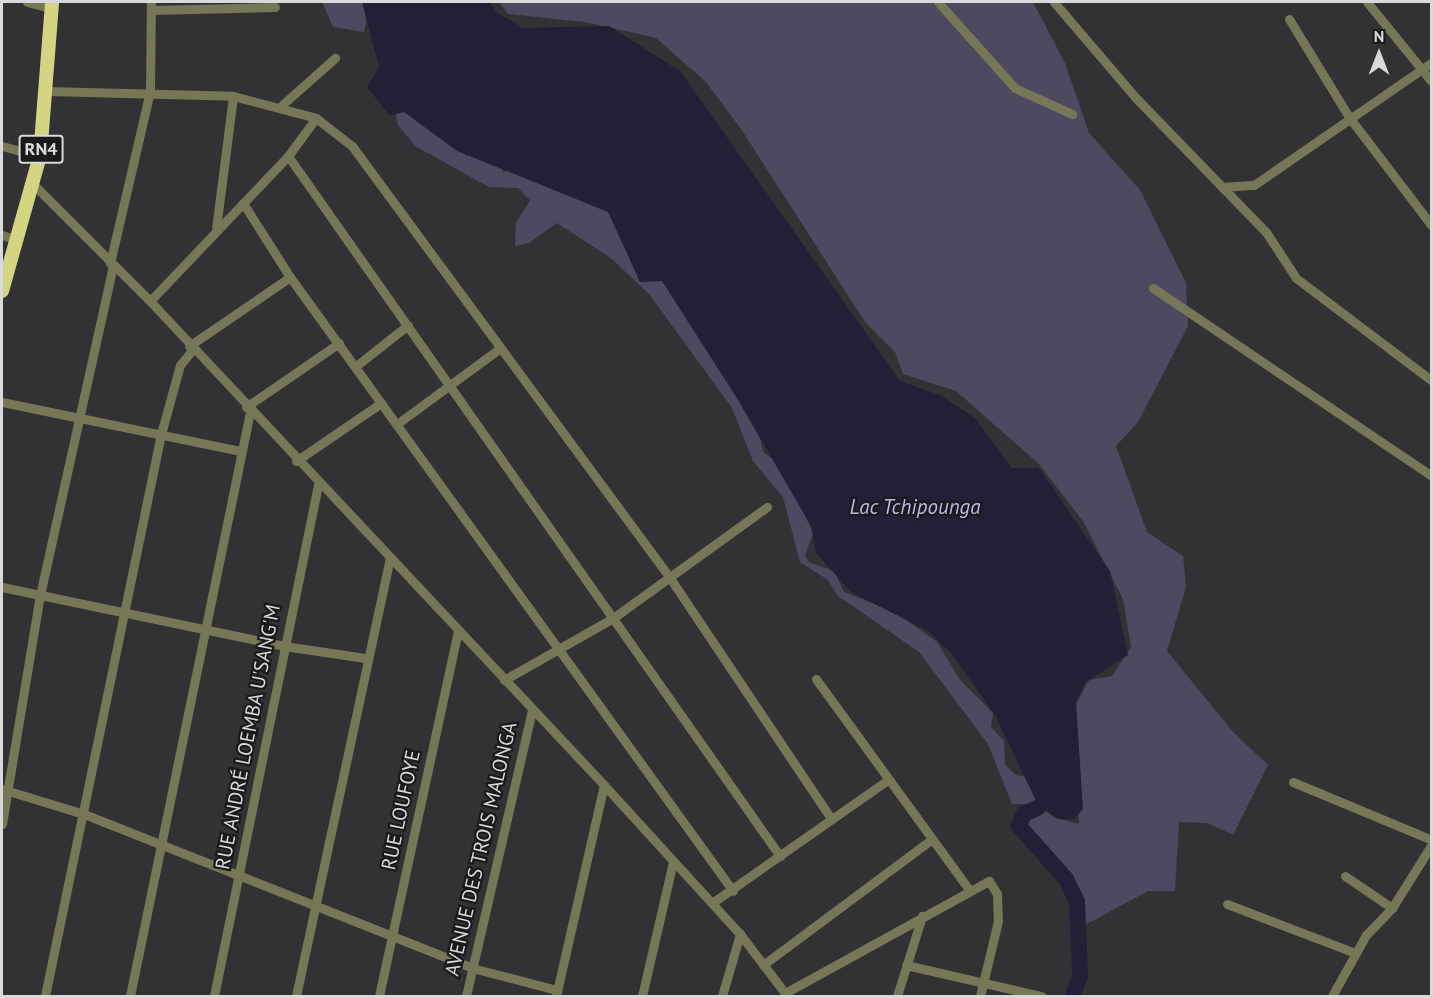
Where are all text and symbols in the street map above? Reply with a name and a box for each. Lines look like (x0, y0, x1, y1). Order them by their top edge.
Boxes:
north arrow (1349, 24, 1409, 84)
text: N (1374, 26, 1384, 46)
road number: RN4 (18, 134, 63, 164)
water label: Lac Tchipounga (849, 494, 981, 520)
street label: RUE ANDRÉ LOEMBA U'SANG'M (210, 602, 286, 872)
street label: AVENUE DES TROIS MALONGA (440, 719, 522, 979)
street label: RUE LOUFOYE (377, 748, 425, 872)

